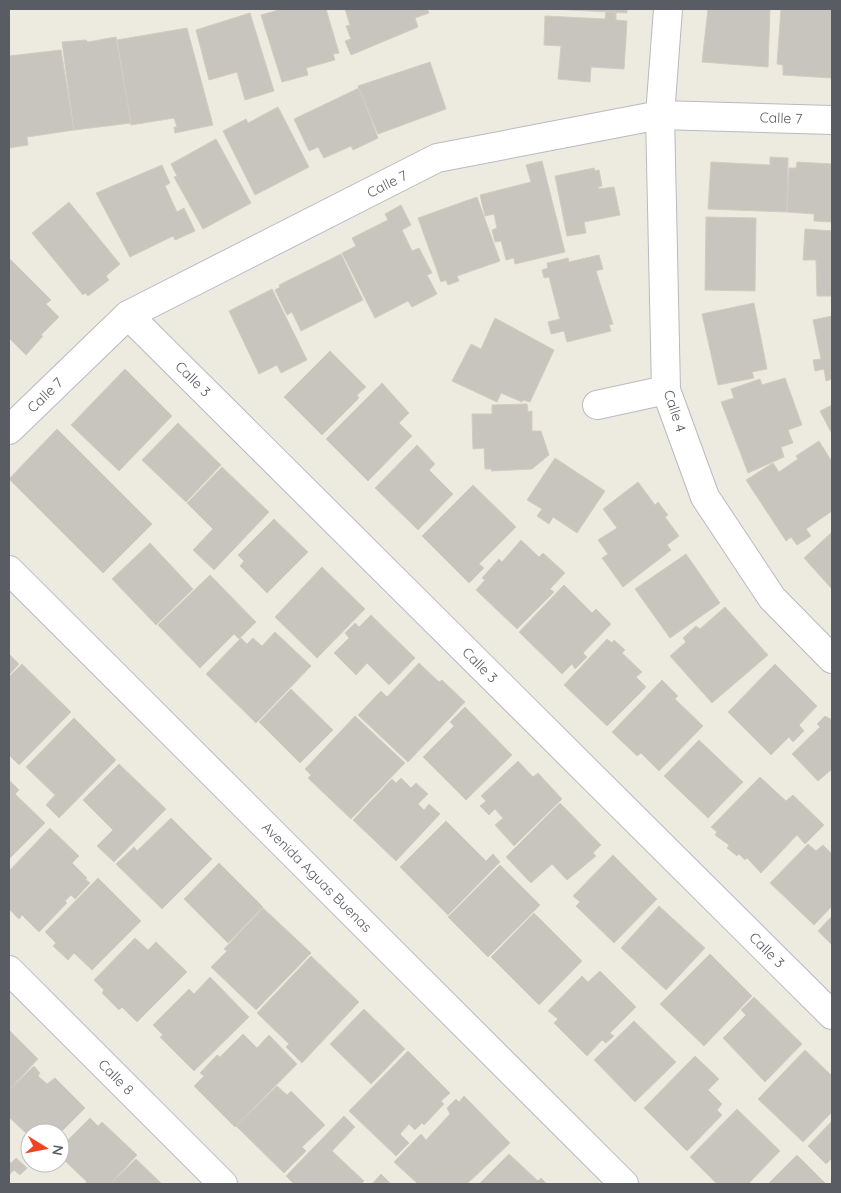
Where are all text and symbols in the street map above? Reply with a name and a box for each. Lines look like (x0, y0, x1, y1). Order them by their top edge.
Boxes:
street label: Calle 7 (759, 108, 803, 128)
street label: Calle 7 (364, 166, 410, 202)
street label: Calle 3 (171, 357, 215, 401)
street label: Calle 7 (23, 374, 67, 416)
street label: Calle 4 (660, 388, 690, 434)
street label: Calle 3 (458, 643, 502, 687)
street label: Avenida Aguas Buenas (258, 818, 376, 936)
street label: Calle 3 (745, 928, 789, 972)
street label: Calle 8 (94, 1055, 138, 1099)
north arrow (20, 1123, 70, 1173)
text: N (48, 1144, 68, 1157)

